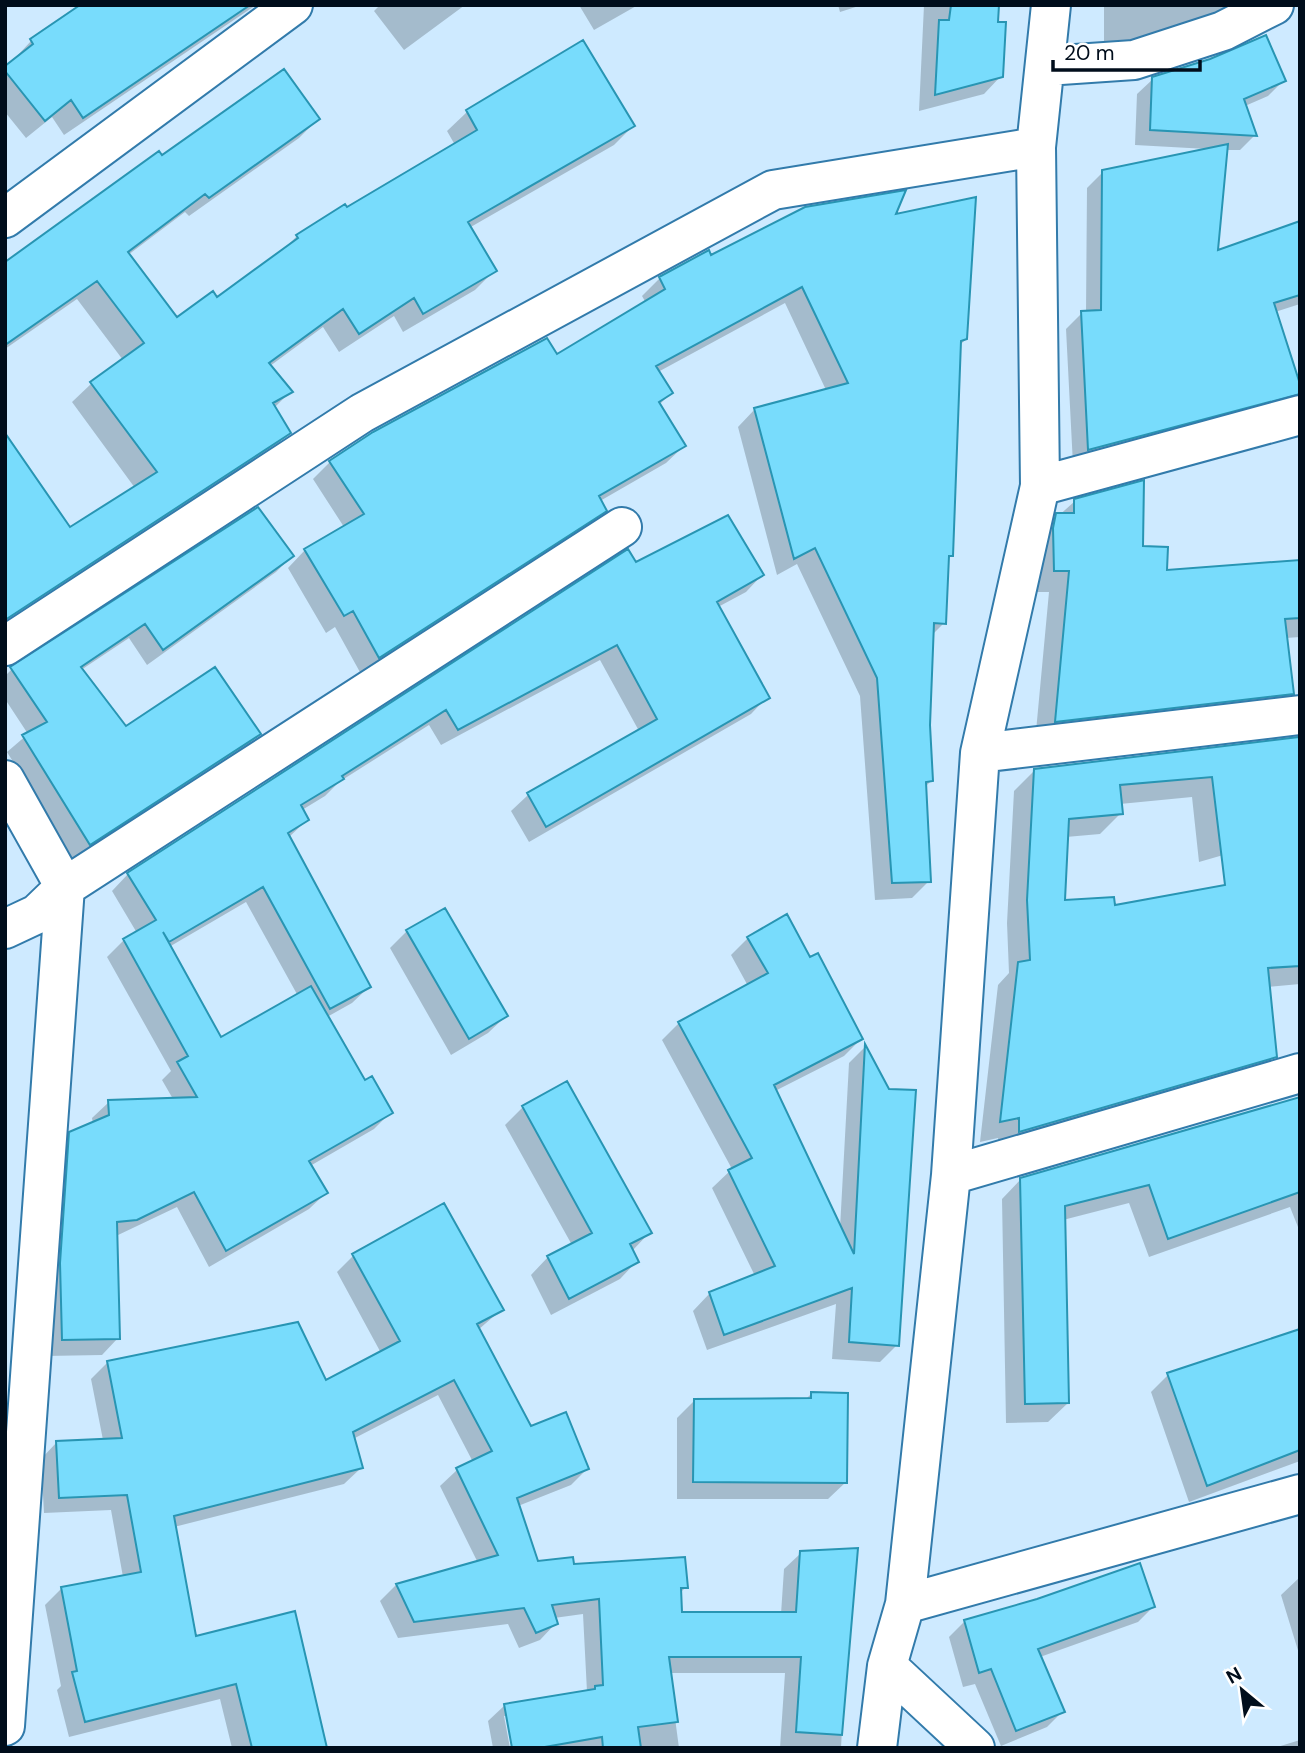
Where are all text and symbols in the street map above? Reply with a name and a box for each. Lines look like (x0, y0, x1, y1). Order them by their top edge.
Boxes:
scale bar (1053, 28, 1200, 72)
text: 20 m (1064, 39, 1115, 67)
north arrow (1207, 1655, 1277, 1725)
text: N (1222, 1661, 1246, 1690)

